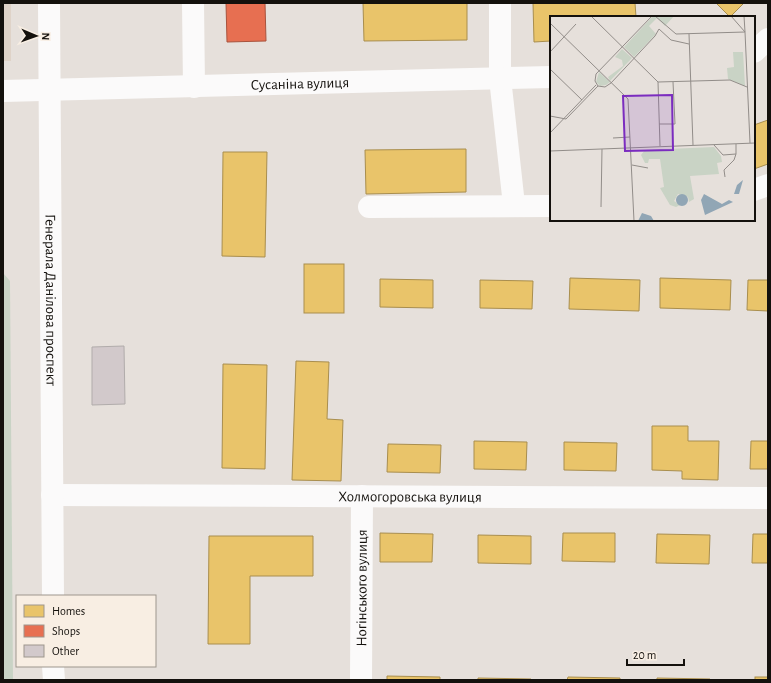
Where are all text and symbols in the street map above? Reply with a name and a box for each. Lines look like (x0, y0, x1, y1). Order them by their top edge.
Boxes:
north arrow (16, 16, 56, 56)
inset map (550, 16, 755, 221)
text: N (40, 32, 51, 40)
street label: Сусаніна вулиця (250, 75, 349, 93)
street label: Генерала Данілова проспект (42, 214, 59, 387)
street label: Холмогоровська вулиця (338, 489, 482, 505)
street label: Ногінського вулиця (354, 529, 370, 647)
legend (16, 595, 156, 667)
text: Homes (52, 605, 85, 617)
text: Shops (52, 625, 80, 637)
scale bar (627, 641, 684, 667)
text: Other (52, 645, 79, 657)
text: 20 m (633, 649, 656, 661)

